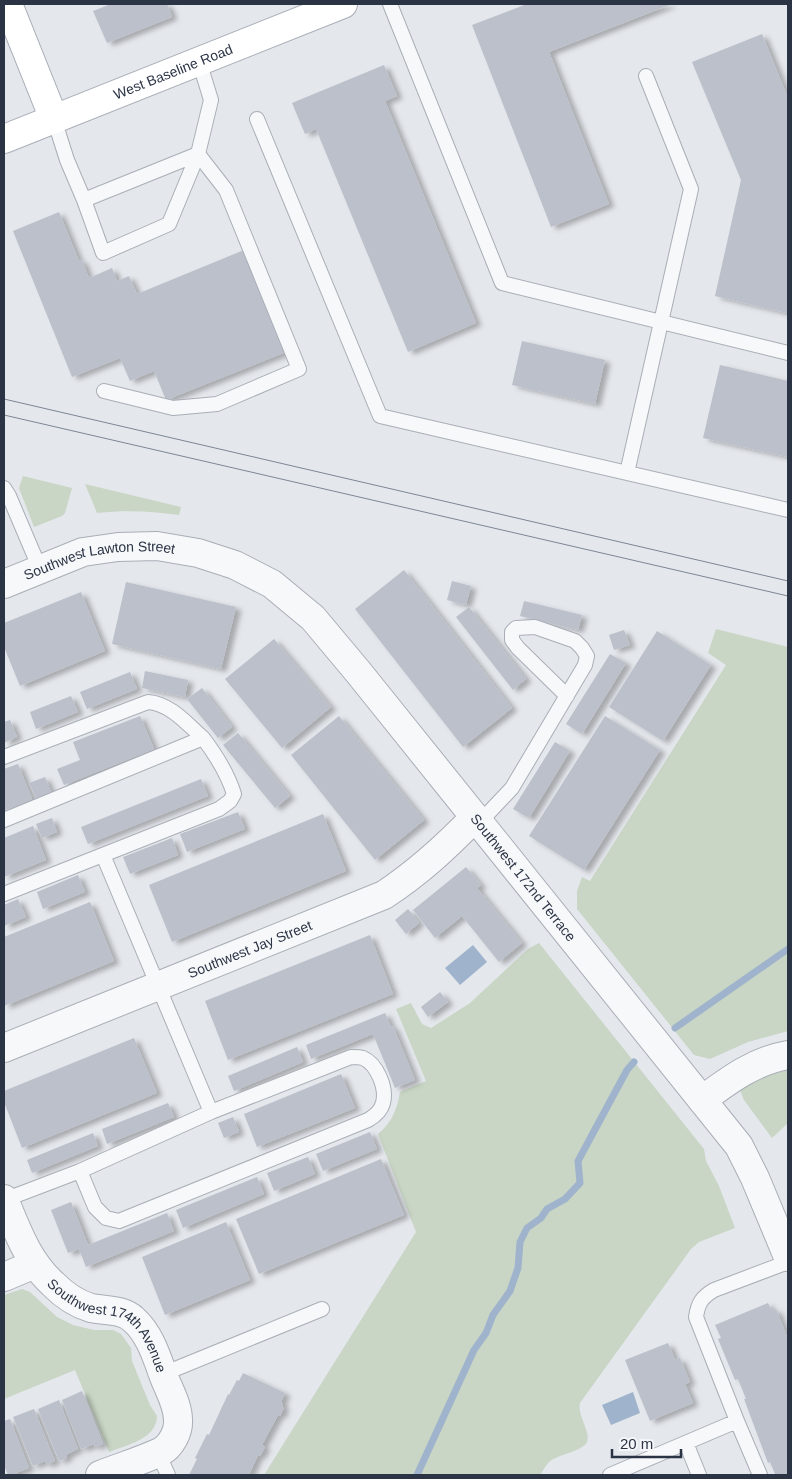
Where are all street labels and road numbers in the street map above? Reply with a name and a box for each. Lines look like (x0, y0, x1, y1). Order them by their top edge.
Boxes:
street label: West Baseline Road (111, 41, 235, 103)
street label: Southwest Lawton Street (21, 538, 176, 583)
street label: Southwest 172nd Terrace (467, 811, 579, 945)
street label: Southwest Jay Street (185, 917, 314, 981)
street label: Southwest 174th Avenue (44, 1275, 170, 1375)

